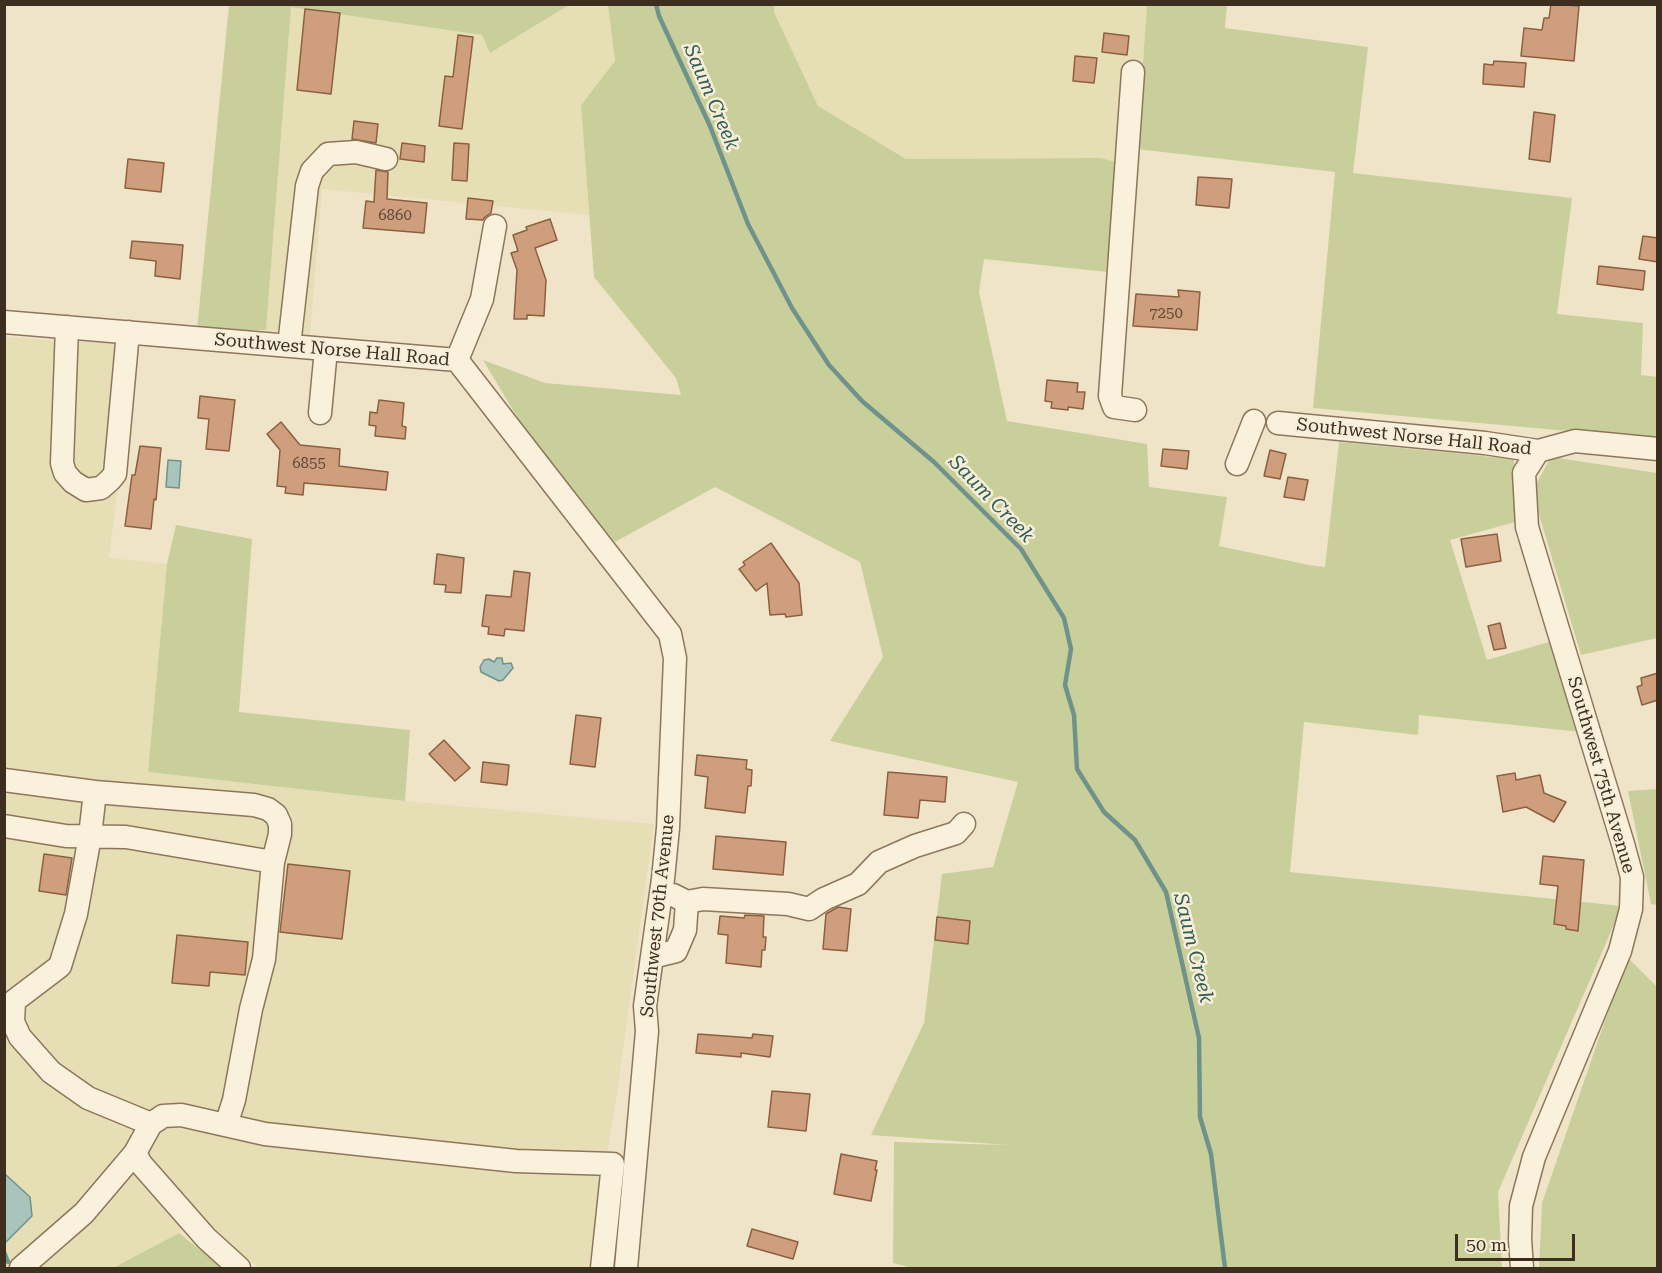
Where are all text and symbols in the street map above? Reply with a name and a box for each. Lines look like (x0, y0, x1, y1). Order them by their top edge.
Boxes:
water label: Saum Creek (678, 41, 744, 153)
house number: 6860 (378, 207, 412, 225)
house number: 7250 (1149, 305, 1183, 323)
street label: Southwest Norse Hall Road (213, 329, 451, 371)
street label: Southwest Norse Hall Road (1295, 414, 1533, 460)
water label: Saum Creek (943, 450, 1039, 548)
house number: 6855 (292, 455, 326, 473)
street label: Southwest 75th Avenue (1563, 674, 1639, 876)
street label: Southwest 70th Avenue (637, 814, 679, 1018)
water label: Saum Creek (1168, 891, 1218, 1005)
scale bar (1458, 1222, 1578, 1260)
text: 50 m (1466, 1234, 1507, 1255)

